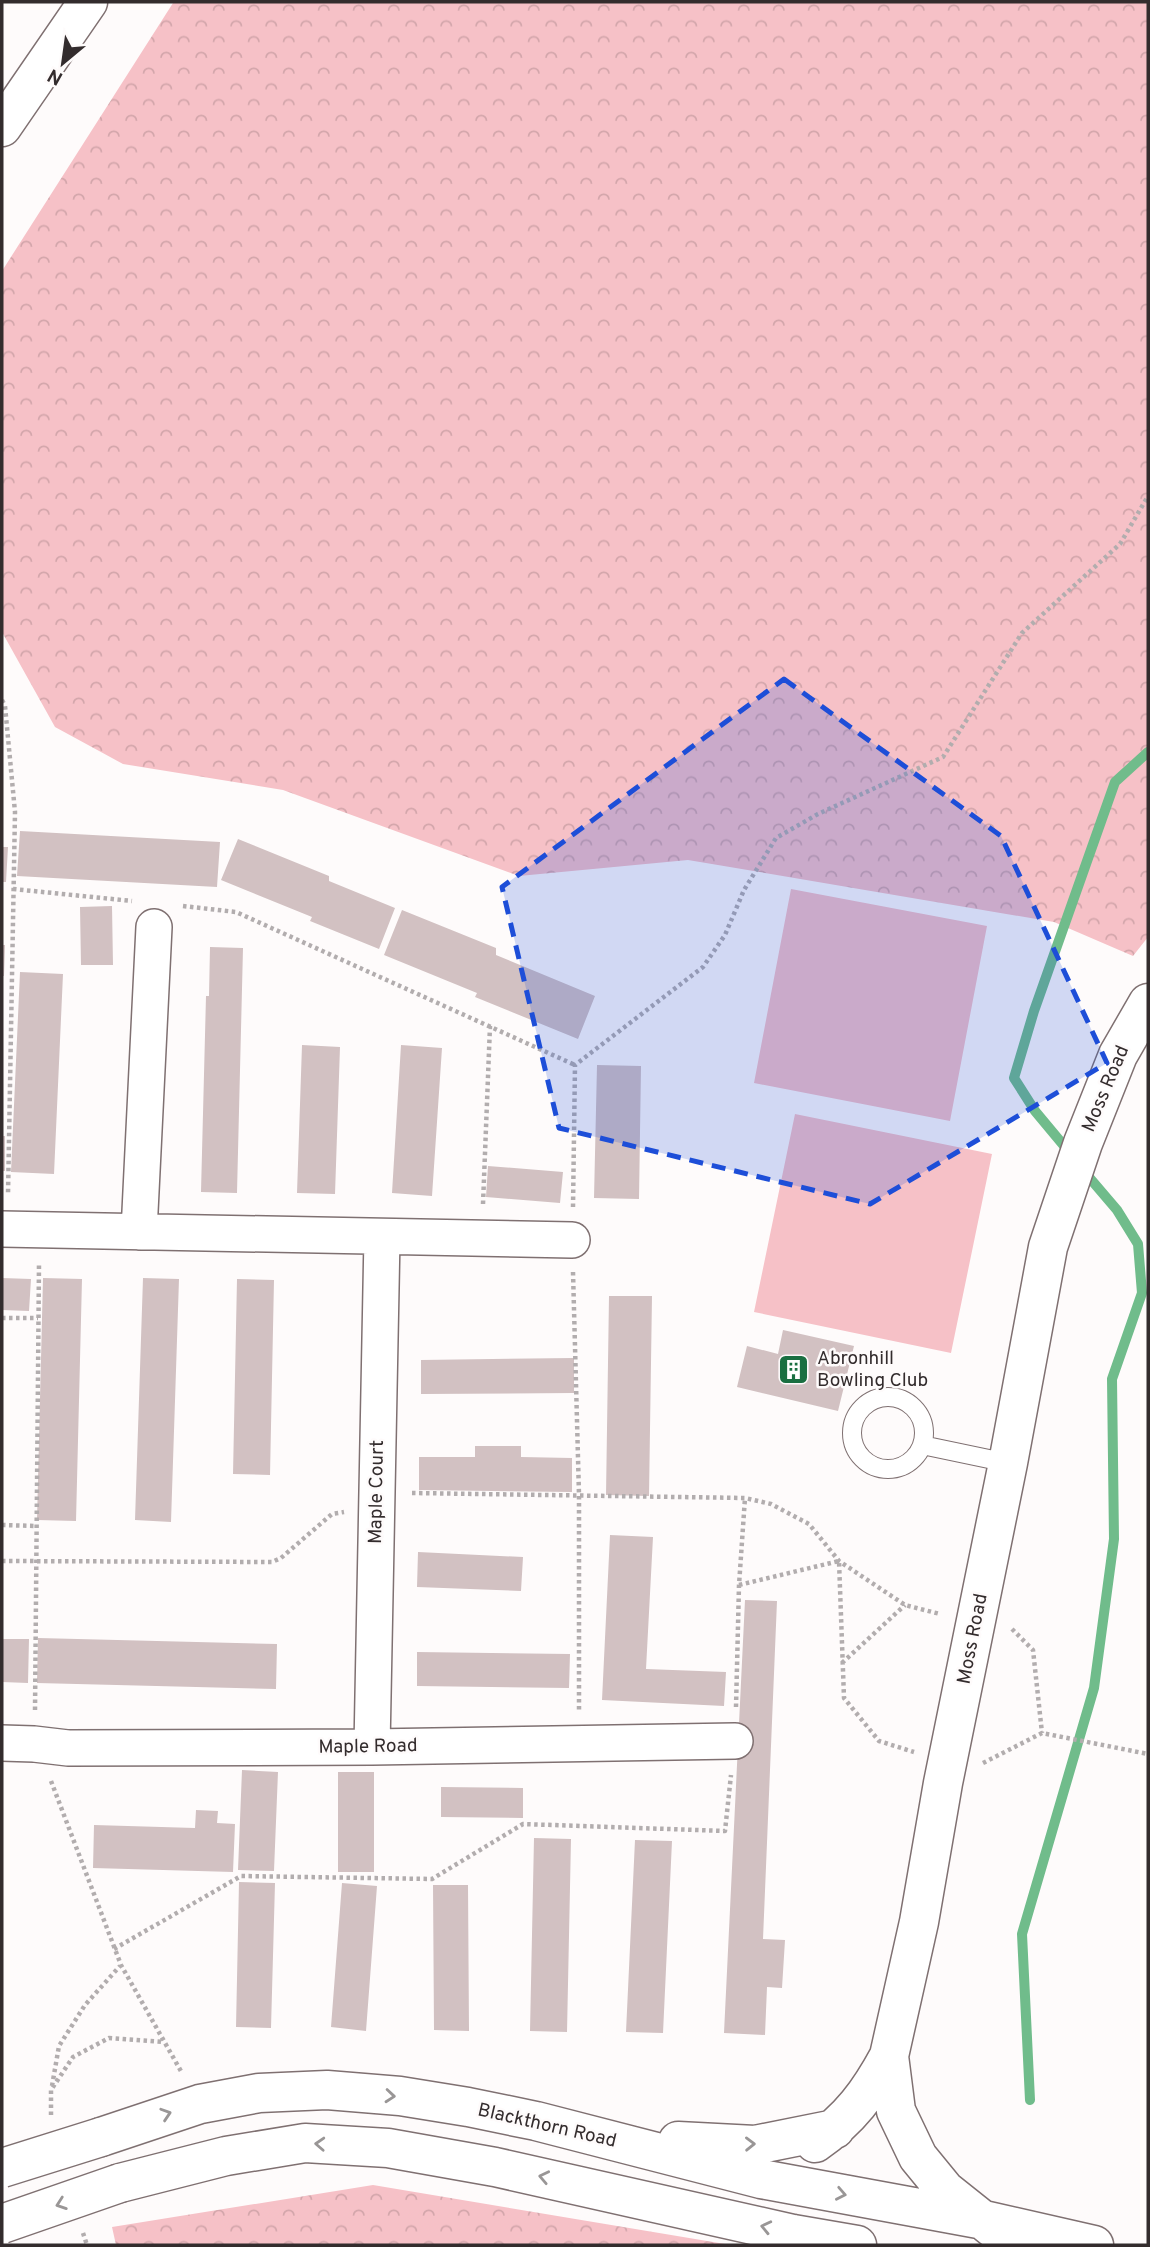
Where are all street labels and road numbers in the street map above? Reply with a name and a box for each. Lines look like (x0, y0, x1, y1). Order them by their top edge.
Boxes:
street label: Moss Road (1077, 1042, 1135, 1136)
street label: Maple Court (364, 1440, 390, 1544)
street label: Moss Road (952, 1592, 994, 1686)
street label: Maple Road (318, 1734, 418, 1760)
street label: Blackthorn Road (475, 2098, 619, 2154)

